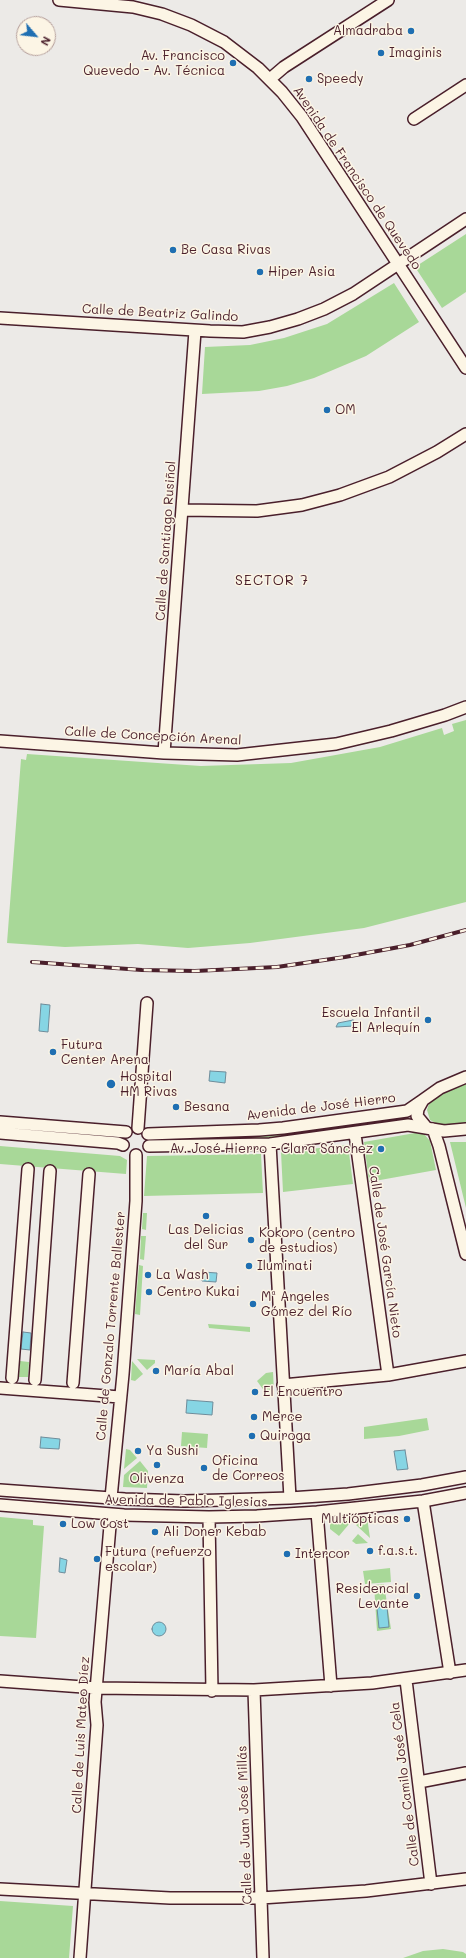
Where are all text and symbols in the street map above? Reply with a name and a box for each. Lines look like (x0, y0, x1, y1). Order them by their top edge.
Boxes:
north arrow (16, 16, 56, 56)
place label: Almadraba (333, 23, 403, 39)
marker: Almadraba (406, 26, 416, 36)
text: N (38, 34, 55, 49)
place label: Imaginis (389, 45, 442, 61)
place label: Av. Francisco Quevedo - Av. Técnica (83, 48, 225, 79)
marker: Imaginis (376, 48, 386, 58)
marker: Av. Francisco Quevedo - Av. Técnica (228, 58, 238, 68)
place label: Speedy (317, 71, 363, 87)
marker: Speedy (304, 74, 314, 84)
street label: Avenida de Francisco de Quevedo (290, 83, 424, 273)
place label: Be Casa Rivas (181, 242, 271, 258)
marker: Be Casa Rivas (168, 245, 178, 255)
place label: Hiper Asia (268, 264, 335, 280)
marker: Hiper Asia (255, 267, 265, 277)
street label: Calle de Beatriz Galindo (81, 301, 239, 325)
place label: OM (335, 402, 356, 418)
marker: OM (322, 405, 332, 415)
street label: Calle de Santiago Rusiñol (153, 460, 179, 622)
district label: SECTOR 7 (235, 573, 309, 589)
street label: Calle de Concepción Arenal (64, 724, 242, 748)
place label: Escuela Infantil El Arlequín (322, 1005, 420, 1036)
marker: Escuela Infantil El Arlequín (423, 1015, 433, 1025)
place label: Futura Center Arena (61, 1037, 149, 1068)
marker: Futura Center Arena (48, 1047, 58, 1057)
place label: Hospital HM Rivas (120, 1069, 177, 1100)
marker: Hospital HM Rivas (105, 1078, 117, 1090)
street label: Avenida de José Hierro (246, 1090, 396, 1124)
place label: Besana (184, 1099, 230, 1115)
marker: Besana (171, 1102, 181, 1112)
place label: Av. José Hierro - Clara Sánchez (170, 1141, 373, 1157)
marker: Av. José Hierro - Clara Sánchez (376, 1144, 386, 1154)
street label: Calle de José García Nieto (365, 1165, 405, 1339)
street label: Calle de Gonzalo Torrente Ballester (93, 1211, 129, 1441)
marker: Las Delicias del Sur (201, 1211, 211, 1221)
place label: Las Delicias del Sur (168, 1222, 244, 1253)
place label: Kokoro (centro de estudios) (259, 1225, 355, 1256)
marker: Kokoro (centro de estudios) (246, 1235, 256, 1245)
place label: Iluminati (257, 1258, 312, 1274)
marker: Iluminati (244, 1261, 254, 1271)
place label: La Wash (156, 1267, 208, 1283)
marker: La Wash (143, 1270, 153, 1280)
place label: Centro Kukai (157, 1284, 240, 1300)
marker: Centro Kukai (144, 1287, 154, 1297)
place label: Mª Angeles Gómez del Río (261, 1289, 352, 1320)
marker: Mª Angeles Gómez del Río (248, 1299, 258, 1309)
place label: María Abal (164, 1363, 234, 1379)
marker: María Abal (151, 1366, 161, 1376)
place label: El Encuentro (263, 1384, 342, 1400)
marker: El Encuentro (250, 1387, 260, 1397)
place label: Merce (262, 1409, 303, 1425)
marker: Merce (249, 1412, 259, 1422)
place label: Quiroga (260, 1428, 311, 1444)
marker: Quiroga (247, 1431, 257, 1441)
place label: Ya Sushi (146, 1443, 199, 1459)
marker: Ya Sushi (133, 1446, 143, 1456)
place label: Oficina de Correos (212, 1453, 285, 1484)
marker: Olivenza (152, 1460, 162, 1470)
marker: Oficina de Correos (199, 1463, 209, 1473)
place label: Olivenza (130, 1471, 184, 1487)
street label: Avenida de Pablo Iglesias (104, 1492, 268, 1510)
place label: Multiópticas (321, 1511, 399, 1527)
marker: Multiópticas (402, 1514, 412, 1524)
place label: Low Cost (71, 1516, 129, 1532)
marker: Low Cost (58, 1519, 68, 1529)
place label: Ali Doner Kebab (163, 1524, 267, 1540)
marker: Ali Doner Kebab (150, 1527, 160, 1537)
place label: f.a.s.t. (378, 1543, 418, 1559)
place label: Futura (refuerzo escolar) (105, 1544, 212, 1575)
place label: Intercor (295, 1546, 350, 1562)
marker: f.a.s.t. (365, 1546, 375, 1556)
marker: Intercor (282, 1549, 292, 1559)
marker: Futura (refuerzo escolar) (92, 1554, 102, 1564)
place label: Residencial Levante (336, 1581, 409, 1612)
marker: Residencial Levante (412, 1591, 422, 1601)
street label: Calle de Luis Mateo Díez (69, 1656, 93, 1814)
street label: Calle de Camilo José Cela (387, 1701, 423, 1867)
street label: Calle de Juan José Millás (234, 1745, 256, 1905)

